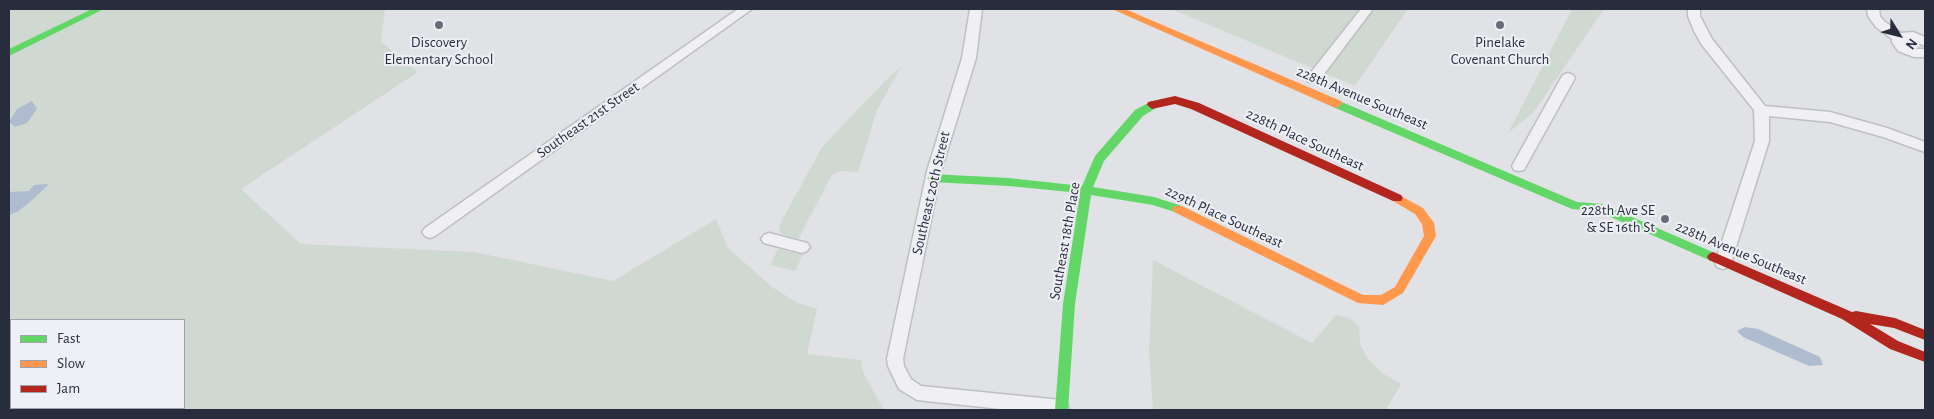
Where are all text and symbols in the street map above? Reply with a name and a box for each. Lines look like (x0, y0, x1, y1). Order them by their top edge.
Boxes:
north arrow (1874, 10, 1924, 60)
marker: Discovery Elementary School (433, 19, 445, 31)
marker: Pinelake Covenant Church (1494, 19, 1506, 31)
place label: Discovery Elementary School (385, 33, 493, 68)
place label: Pinelake Covenant Church (1451, 33, 1549, 68)
text: N (1903, 36, 1920, 52)
street label: 228th Avenue Southeast (1294, 62, 1430, 134)
street label: Southeast 21st Street (533, 78, 643, 162)
street label: 228th Place Southeast (1243, 105, 1367, 175)
street label: Southeast 20th Street (908, 130, 954, 256)
street label: Southeast 18th Place (1046, 181, 1084, 301)
street label: 229th Place Southeast (1162, 182, 1286, 252)
place label: 228th Ave SE & SE 16th St (1581, 201, 1655, 236)
marker: 228th Ave SE & SE 16th St (1659, 213, 1671, 225)
street label: 228th Avenue Southeast (1673, 217, 1809, 289)
legend (10, 319, 185, 409)
text: Fast (57, 331, 80, 346)
text: Slow (57, 356, 85, 371)
text: Jam (57, 381, 80, 396)

